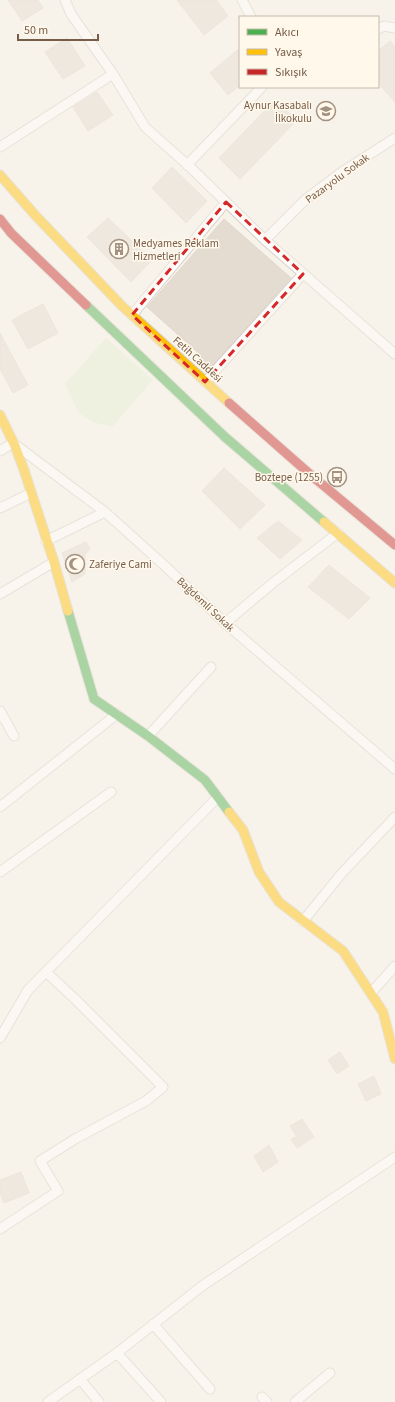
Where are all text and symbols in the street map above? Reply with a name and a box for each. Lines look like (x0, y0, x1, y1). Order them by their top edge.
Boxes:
scale bar (18, 16, 98, 42)
legend (239, 16, 379, 88)
text: 50 m (24, 22, 48, 39)
text: Akıcı (275, 24, 299, 41)
text: Yavaş (274, 44, 302, 61)
text: Sıkışık (275, 64, 307, 81)
place label: Aynur Kasabalı İlkokulu (244, 98, 312, 126)
school or university icon: Aynur Kasabalı İlkokulu (315, 100, 337, 122)
street label: Pazaryolu Sokak (302, 150, 373, 207)
place label: Medyames Reklam Hizmetleri (133, 236, 219, 264)
building icon: Medyames Reklam Hizmetleri (108, 238, 130, 260)
street label: Fetih Caddesi (170, 333, 226, 386)
bus stop icon: Boztepe (1255) (326, 466, 348, 488)
place label: Boztepe (1255) (255, 470, 323, 485)
mosque icon: Zaferiye Cami (64, 553, 86, 575)
place label: Zaferiye Cami (89, 557, 152, 572)
street label: Bağdemli Sokak (173, 574, 238, 635)

